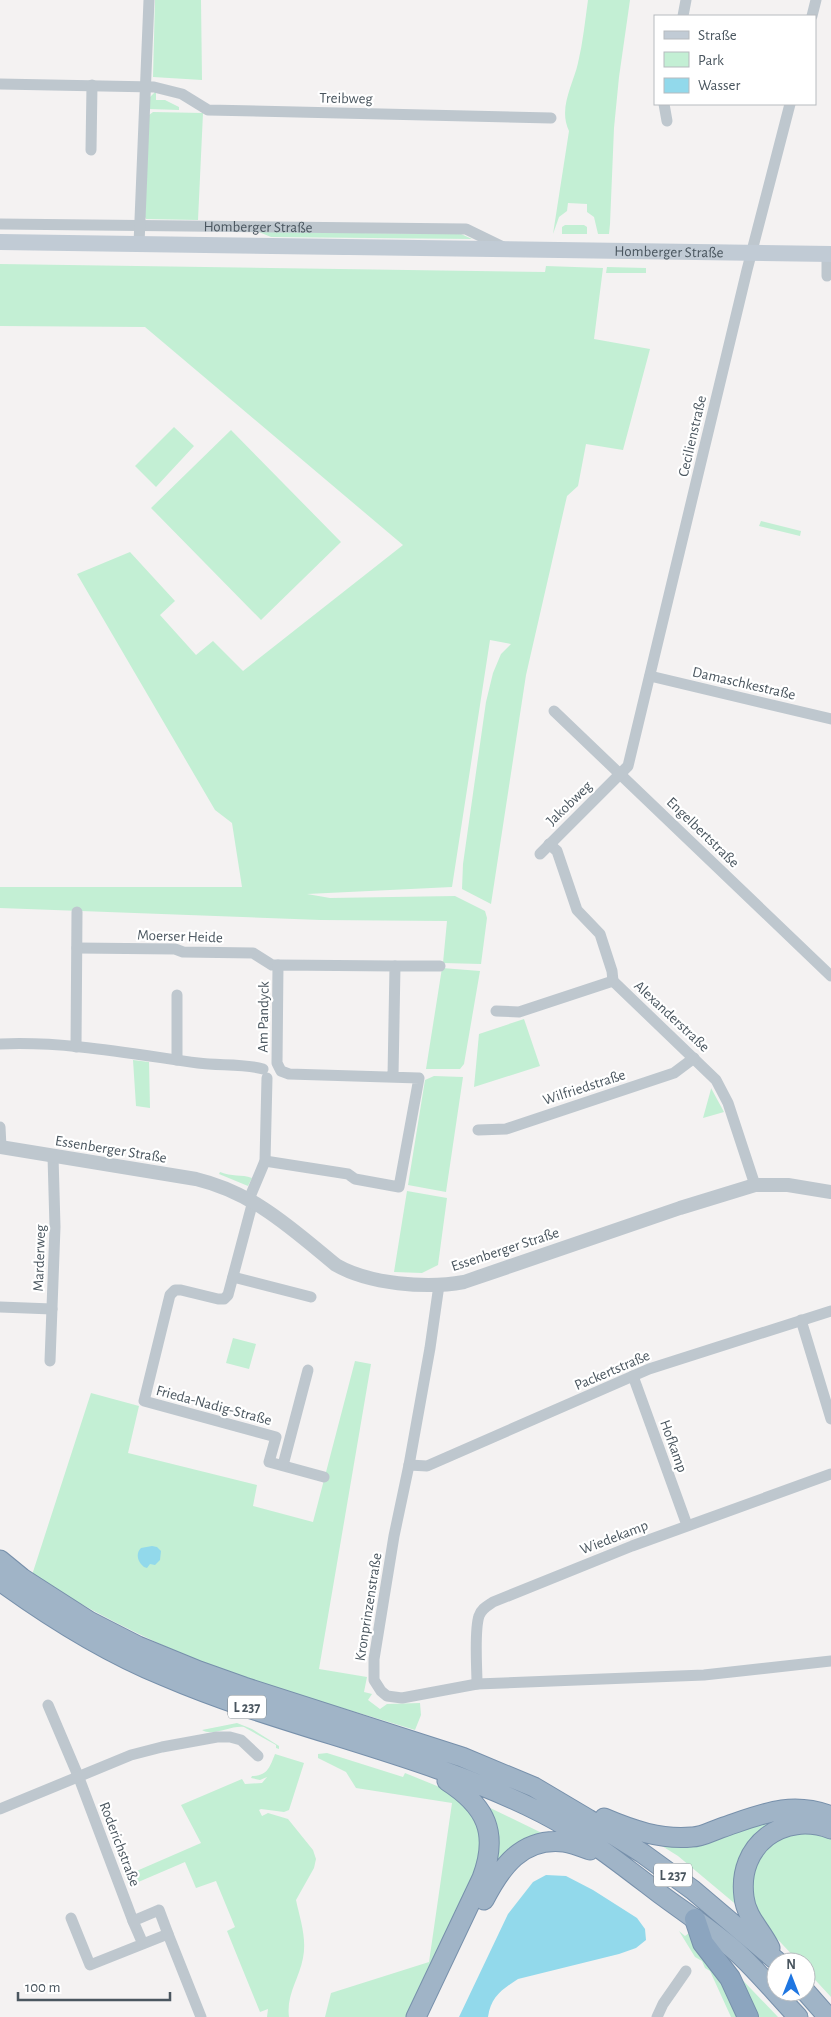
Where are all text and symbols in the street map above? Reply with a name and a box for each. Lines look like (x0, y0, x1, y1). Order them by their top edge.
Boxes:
legend (654, 15, 816, 105)
text: Straße (698, 28, 737, 43)
text: Park (698, 53, 724, 68)
text: Wasser (698, 78, 741, 93)
street label: Treibweg (319, 91, 373, 106)
street label: Homberger Straße (203, 219, 313, 235)
street label: Homberger Straße (614, 244, 724, 260)
street label: Cecilienstraße (676, 394, 709, 478)
street label: Damaschkestraße (691, 664, 797, 703)
street label: Jakobweg (544, 778, 595, 828)
street label: Engelbertstraße (664, 794, 742, 871)
street label: Moerser Heide (137, 928, 223, 945)
street label: Alexanderstraße (631, 978, 712, 1055)
street label: Am Pandyck (255, 981, 272, 1053)
street label: Wilfriedstraße (541, 1067, 627, 1108)
street label: Essenberger Straße (54, 1133, 168, 1166)
street label: Marderweg (31, 1224, 48, 1292)
street label: Essenberger Straße (449, 1225, 561, 1274)
street label: Packertstraße (572, 1348, 652, 1393)
street label: Frieda-Nadig-Straße (154, 1383, 273, 1428)
street label: Hofkamp (657, 1418, 690, 1474)
street label: Wiedekamp (578, 1518, 650, 1557)
street label: Kronprinzenstraße (353, 1552, 384, 1662)
road number: L 237 (228, 1695, 266, 1718)
street label: Roderichstraße (97, 1800, 143, 1889)
road number: L 237 (654, 1864, 692, 1886)
north arrow (766, 1952, 816, 2002)
text: N (786, 1958, 796, 1972)
scale bar (18, 1970, 170, 2002)
text: 100 m (25, 1980, 60, 1995)

